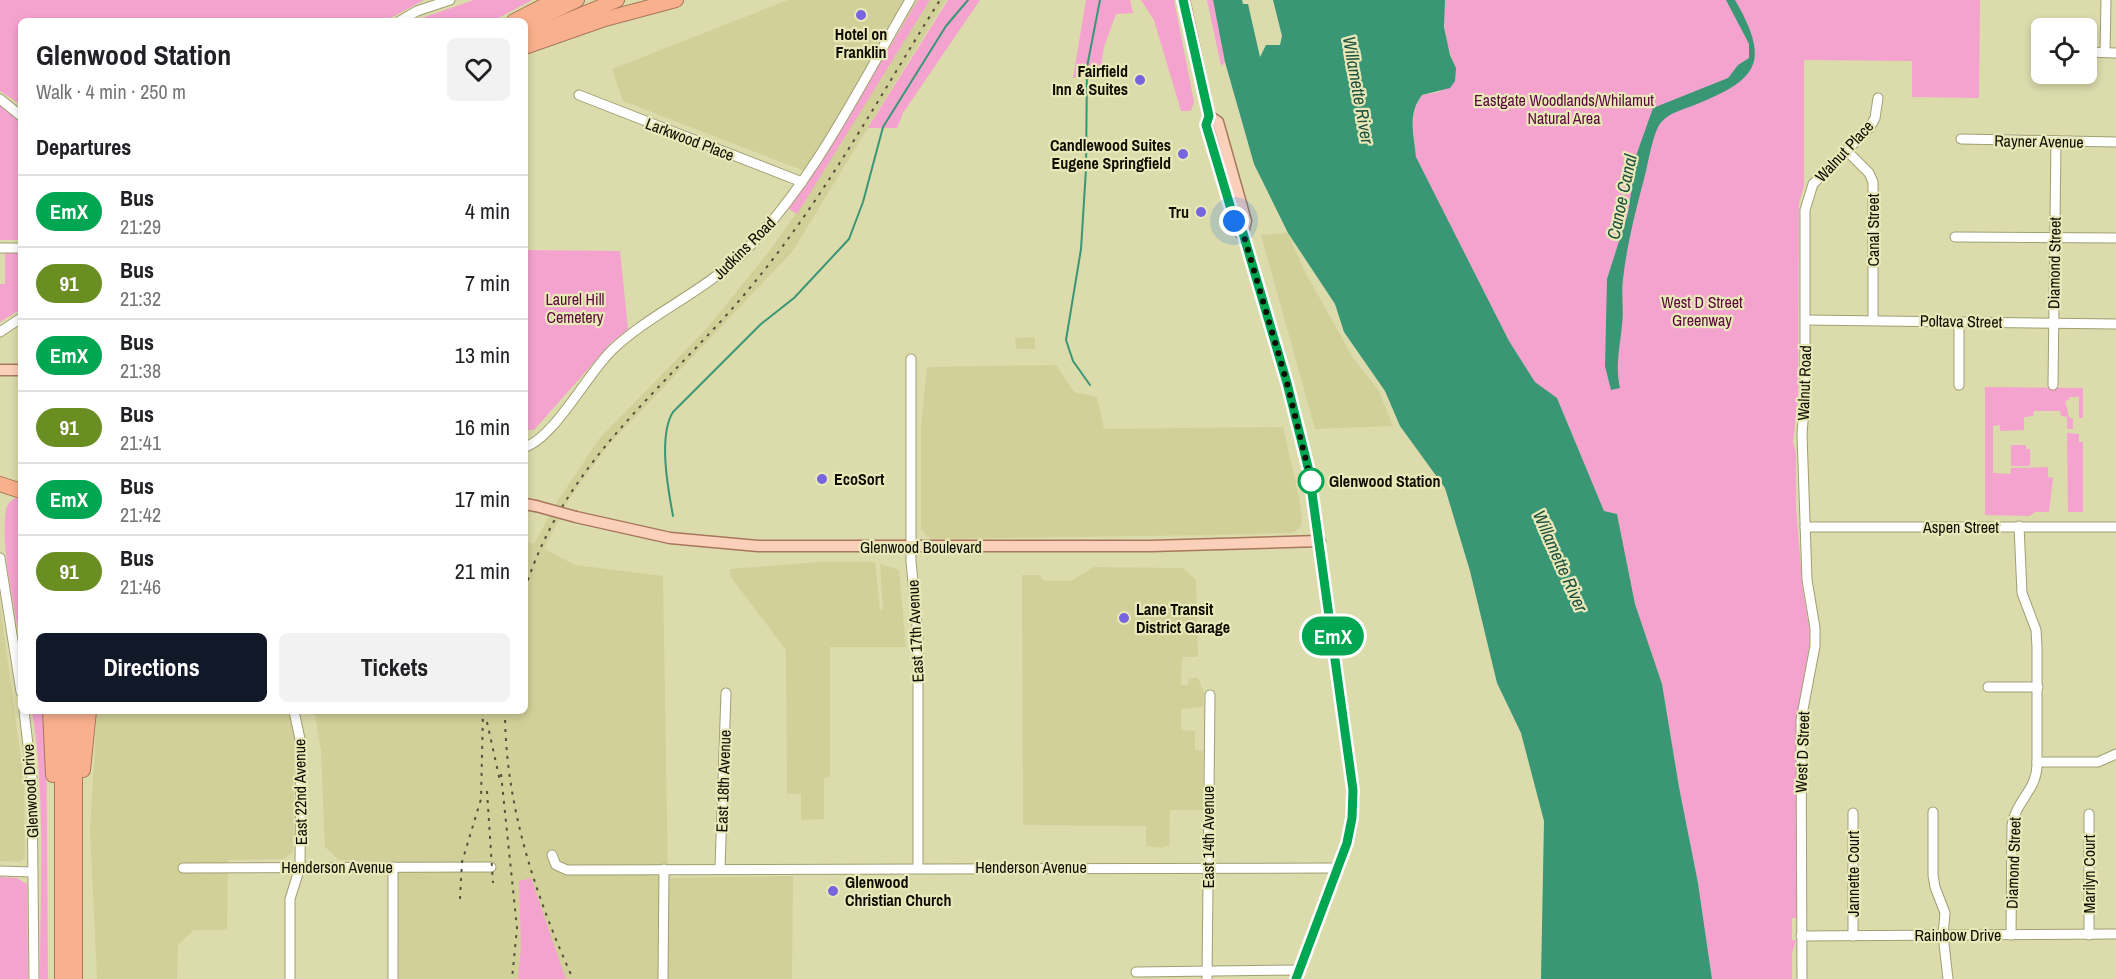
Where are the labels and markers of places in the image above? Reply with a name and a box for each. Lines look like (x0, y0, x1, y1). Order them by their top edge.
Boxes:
marker: Hotel on Franklin (854, 8, 868, 22)
place label: Hotel on Franklin (835, 23, 887, 63)
place label: Fairfield Inn & Suites (1052, 60, 1128, 100)
marker: Fairfield Inn & Suites (1133, 73, 1147, 87)
place label: Candlewood Suites Eugene Springfield (1050, 134, 1171, 174)
marker: Candlewood Suites Eugene Springfield (1176, 147, 1190, 161)
place label: Tru (1169, 201, 1189, 223)
marker: Tru (1194, 205, 1208, 219)
place label: EcoSort (834, 468, 885, 490)
marker: Glenwood Station (1298, 468, 1324, 494)
place label: Glenwood Station (1329, 470, 1441, 492)
marker: EcoSort (815, 472, 829, 486)
place label: Lane Transit District Garage (1136, 598, 1230, 638)
marker: Lane Transit District Garage (1117, 611, 1131, 625)
place label: Glenwood Christian Church (845, 871, 951, 911)
marker: Glenwood Christian Church (826, 884, 840, 898)

